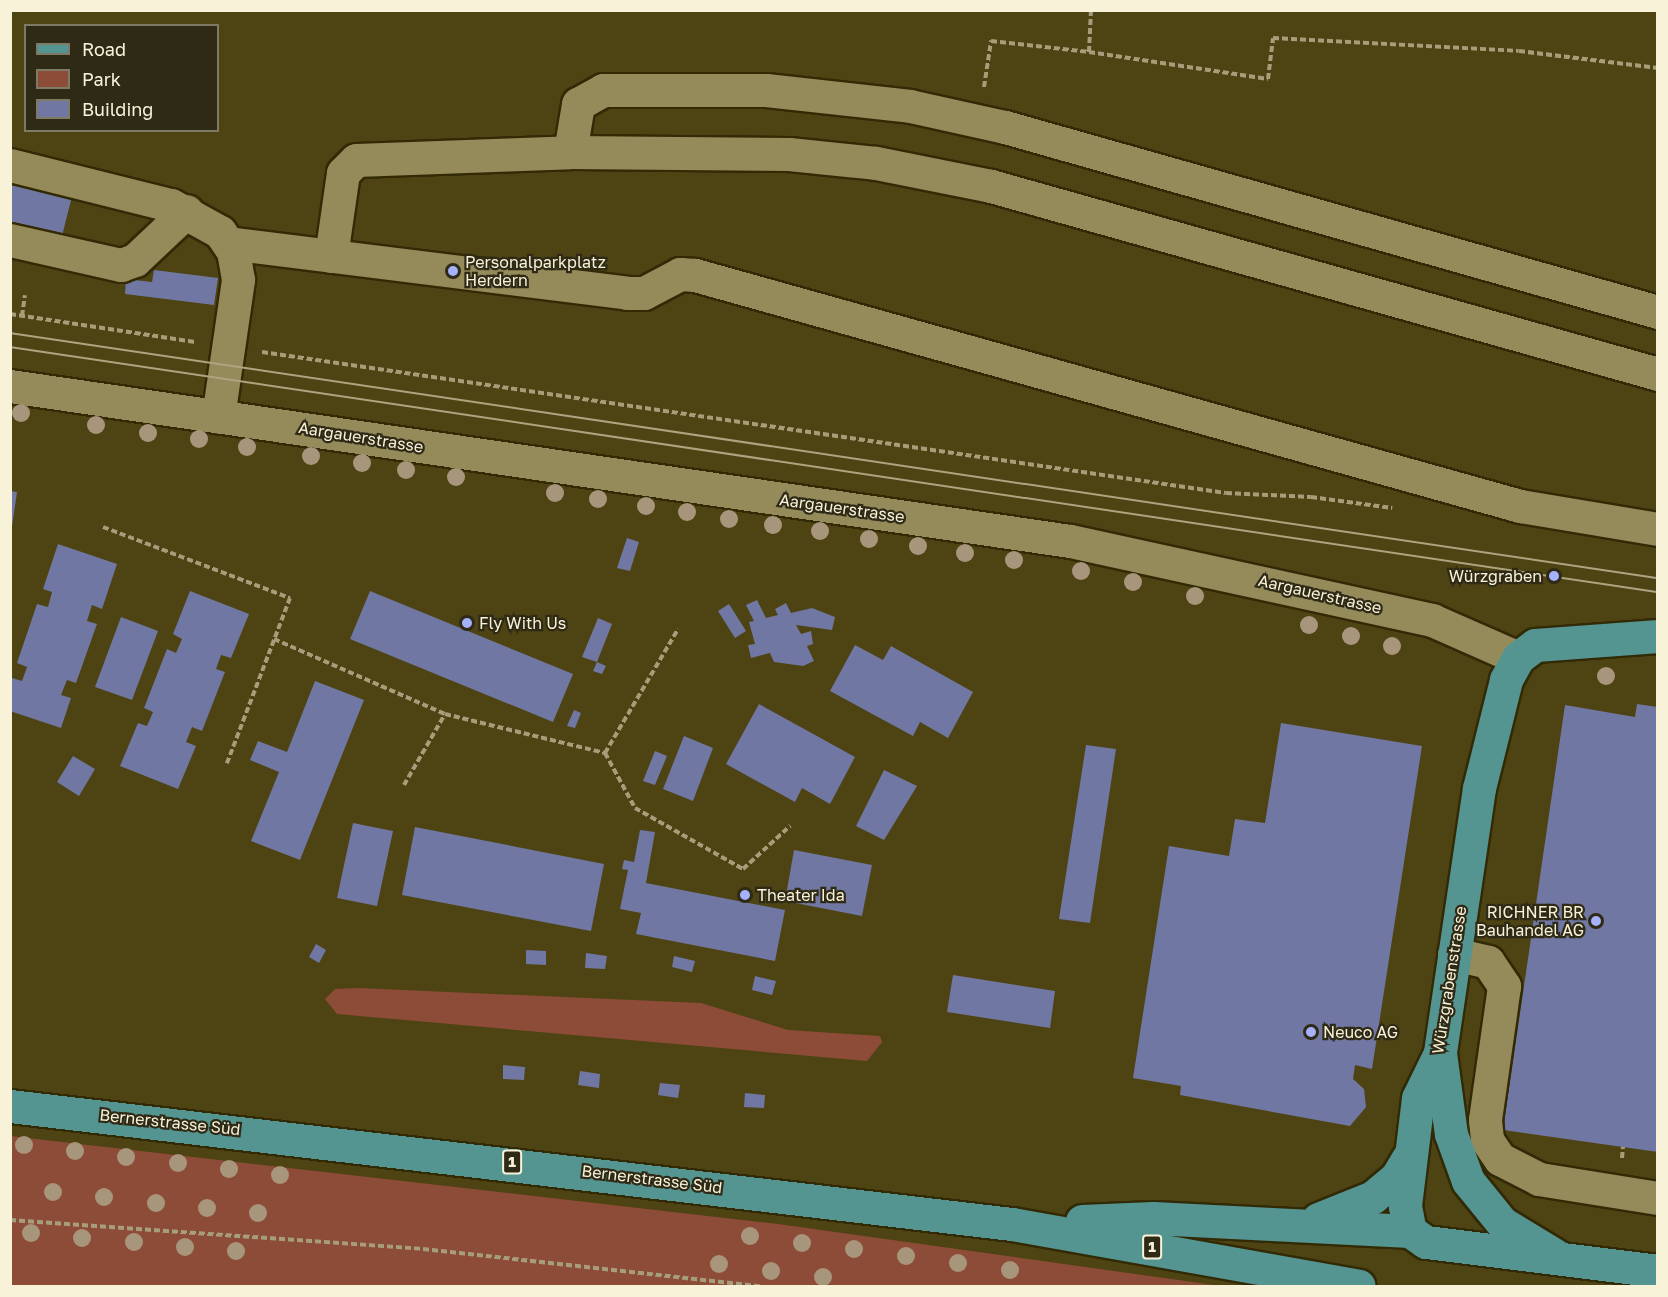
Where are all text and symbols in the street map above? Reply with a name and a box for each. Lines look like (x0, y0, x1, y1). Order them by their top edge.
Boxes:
legend (24, 24, 219, 132)
text: Road (82, 38, 126, 60)
text: Park (82, 68, 121, 90)
text: Building (82, 98, 153, 120)
place label: Personalparkplatz Herdern (465, 252, 606, 290)
marker: Personalparkplatz Herdern (446, 264, 460, 278)
street label: Aargauerstrasse (297, 418, 425, 456)
street label: Aargauerstrasse (778, 490, 906, 526)
place label: Würzgraben (1449, 566, 1542, 586)
marker: Würzgraben (1547, 569, 1561, 583)
street label: Aargauerstrasse (1256, 570, 1384, 618)
place label: Fly With Us (479, 613, 566, 633)
marker: Fly With Us (460, 616, 474, 630)
place label: Theater Ida (757, 885, 845, 905)
marker: Theater Ida (738, 888, 752, 902)
place label: RICHNER BR Bauhandel AG (1476, 902, 1584, 940)
street label: Würzgrabenstrasse (1428, 905, 1470, 1055)
marker: RICHNER BR Bauhandel AG (1589, 914, 1603, 928)
place label: Neuco AG (1323, 1022, 1398, 1042)
marker: Neuco AG (1304, 1025, 1318, 1039)
street label: Bernerstrasse Süd (99, 1105, 241, 1139)
road number: 1 (502, 1150, 522, 1174)
street label: Bernerstrasse Süd (581, 1161, 723, 1197)
road number: 1 (1142, 1235, 1162, 1259)

